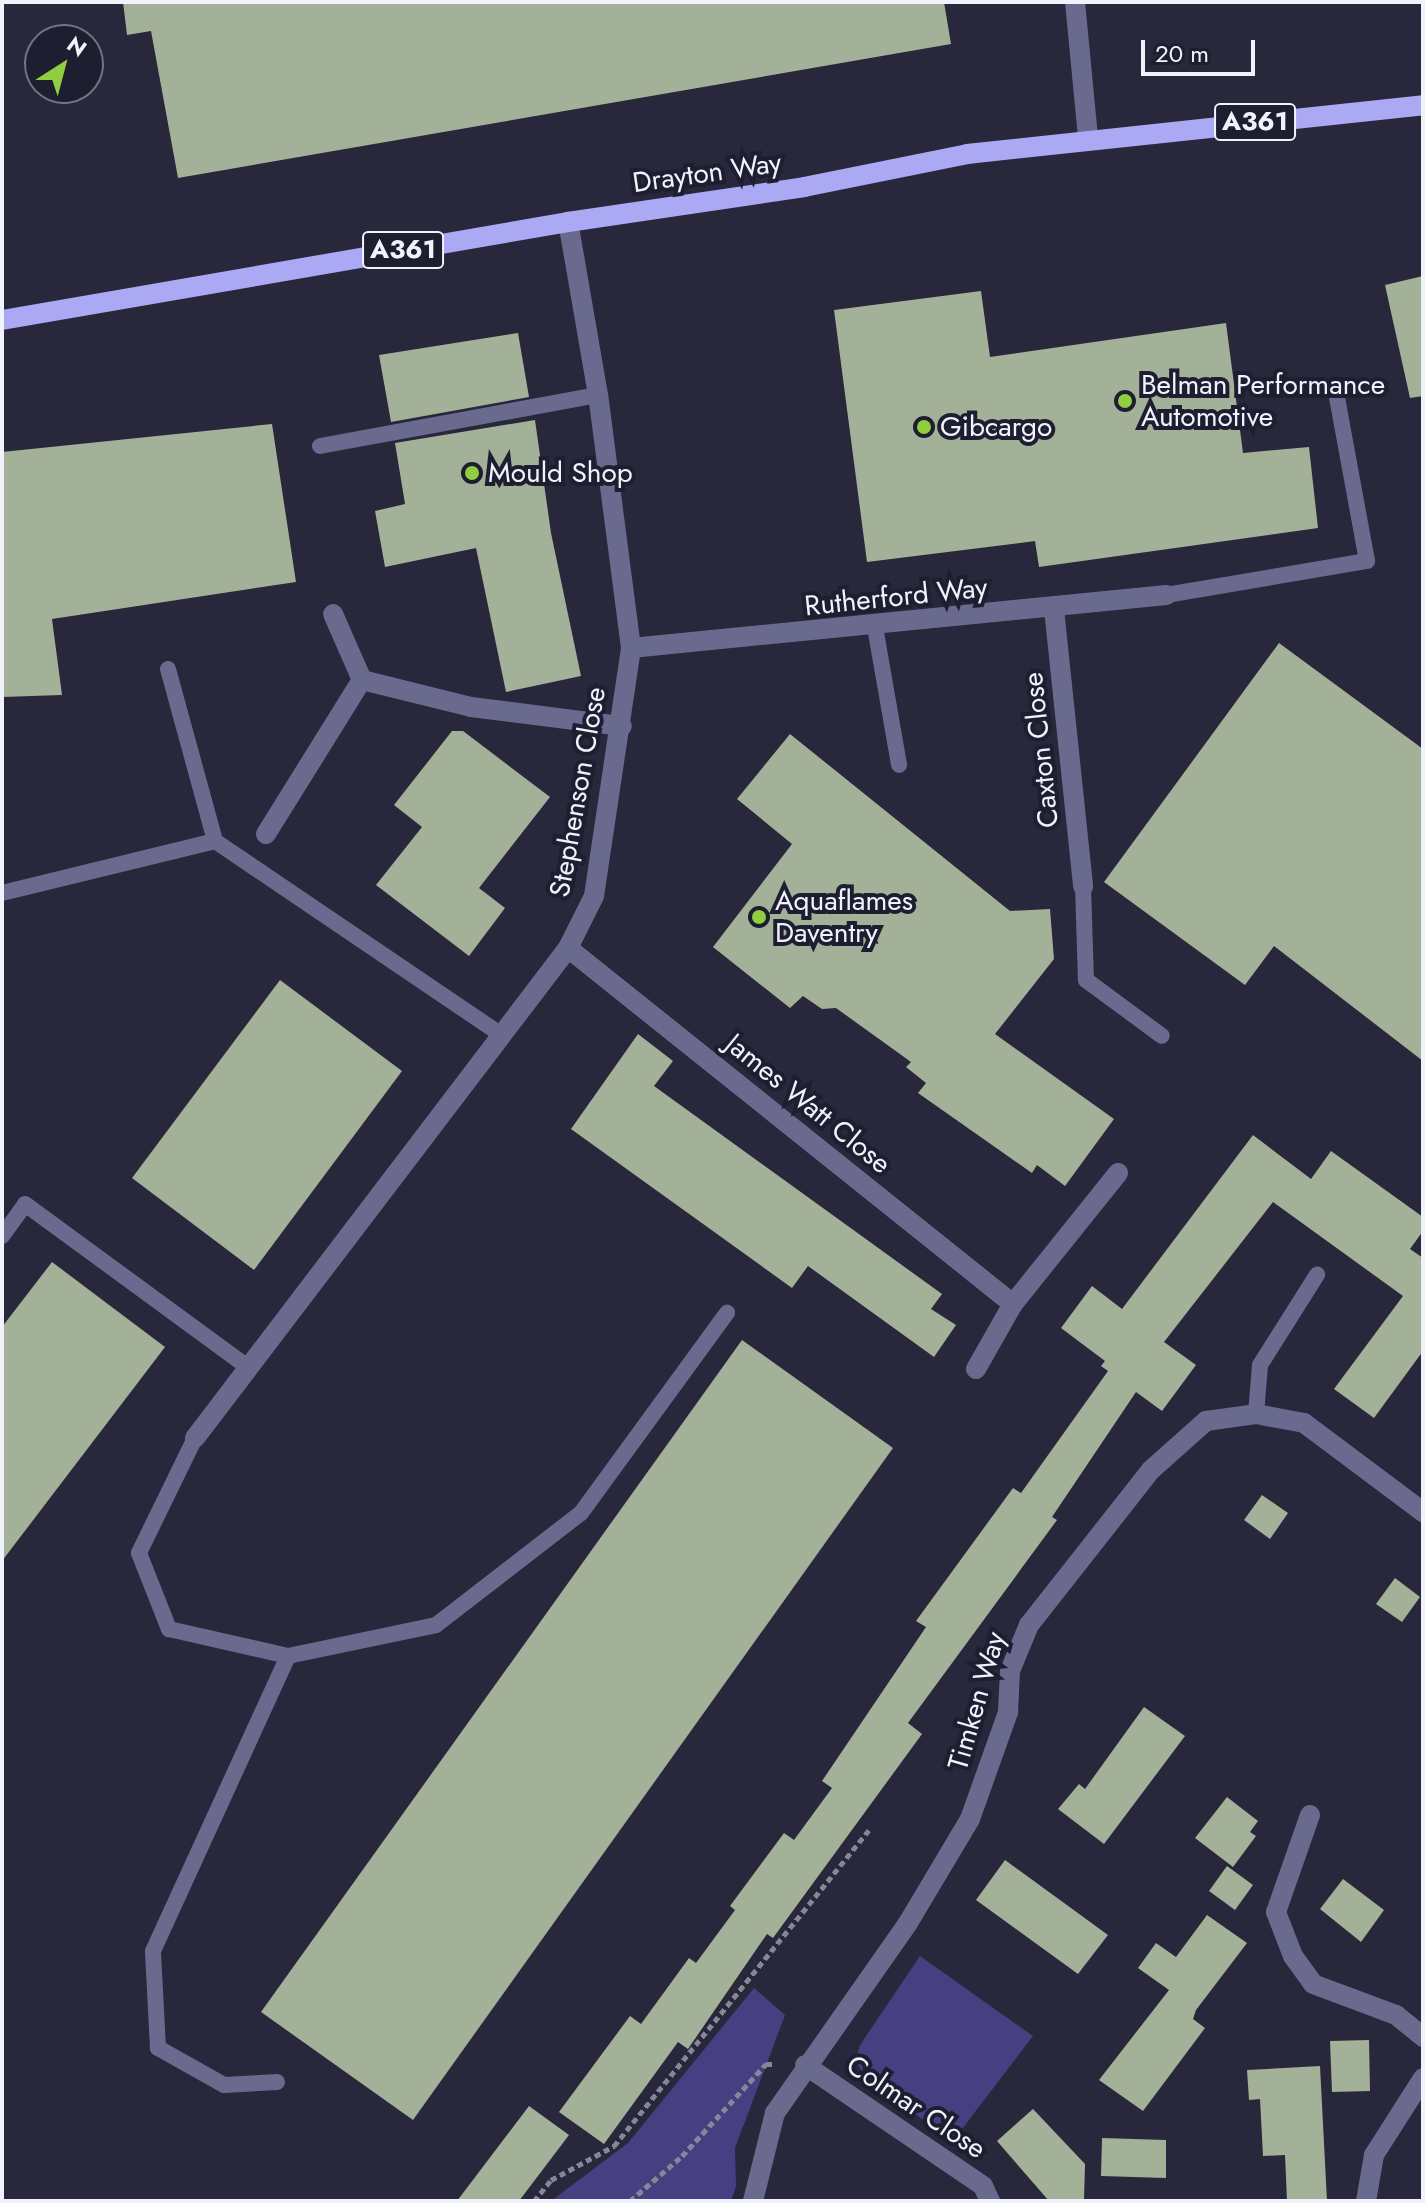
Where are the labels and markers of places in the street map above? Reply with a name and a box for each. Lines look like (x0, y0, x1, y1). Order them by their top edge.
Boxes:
place label: Belman Performance Automotive (1141, 368, 1385, 434)
marker: Belman Performance Automotive (1116, 392, 1134, 410)
place label: Gibcargo (940, 410, 1052, 444)
marker: Gibcargo (915, 418, 933, 436)
place label: Mould Shop (488, 456, 633, 490)
marker: Mould Shop (463, 464, 481, 482)
place label: Aquaflames Daventry (775, 884, 913, 950)
marker: Aquaflames Daventry (750, 908, 768, 926)

